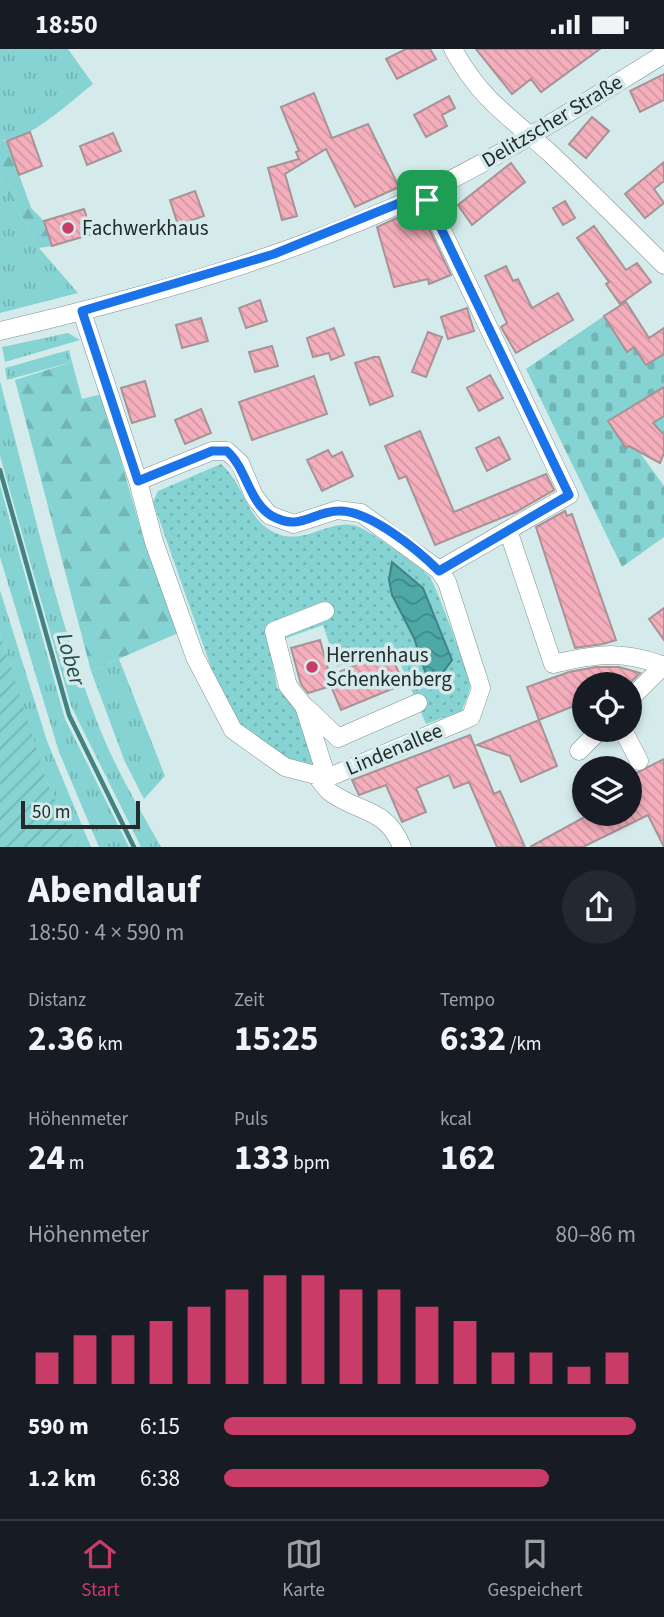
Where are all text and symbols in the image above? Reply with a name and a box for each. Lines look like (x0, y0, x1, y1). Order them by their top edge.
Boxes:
text: 18:50 (35, 6, 98, 43)
street label: Delitzscher Straße (476, 67, 628, 175)
pin (397, 170, 457, 230)
icon: arrive (408, 181, 446, 219)
place label: Fachwerkhaus (82, 213, 209, 243)
marker: Fachwerkhaus (60, 220, 76, 236)
water label: Lober (48, 629, 95, 690)
place label: Herrenhaus Schenkenberg (326, 640, 452, 694)
marker: Herrenhaus Schenkenberg (304, 659, 320, 675)
map controls (572, 672, 642, 826)
button: locate (572, 672, 642, 742)
street label: Lindenallee (341, 715, 447, 783)
button: layers (572, 756, 642, 826)
scale bar (21, 798, 140, 830)
text: 50 m (32, 799, 70, 826)
text: Abendlauf (28, 863, 200, 917)
button: share (562, 870, 636, 944)
text: 18:50 · 4 × 590 m (28, 916, 184, 949)
text: Distanz (28, 987, 86, 1014)
text: Zeit (234, 987, 264, 1014)
text: Tempo (440, 987, 495, 1014)
text: 2.36 (28, 1014, 94, 1064)
text: 15:25 (234, 1014, 318, 1064)
text: 6:32 (440, 1014, 506, 1064)
text: km (94, 1031, 123, 1058)
text: /km (506, 1031, 542, 1058)
text: Höhenmeter (28, 1106, 128, 1133)
text: Puls (234, 1106, 268, 1133)
text: kcal (440, 1106, 472, 1133)
text: 24 (28, 1133, 65, 1183)
text: 133 (234, 1133, 289, 1183)
text: 162 (440, 1133, 495, 1183)
text: m (65, 1150, 85, 1177)
text: bpm (289, 1150, 330, 1177)
text: Höhenmeter (28, 1218, 149, 1251)
text: 80–86 m (556, 1218, 636, 1251)
text: 590 m (28, 1410, 89, 1443)
text: 6:15 (140, 1410, 180, 1443)
text: 1.2 km (28, 1462, 96, 1495)
text: 6:38 (140, 1462, 180, 1495)
tab: Start (81, 1535, 120, 1604)
tab: Karte (282, 1535, 325, 1604)
tab: Gespeichert (487, 1535, 583, 1604)

